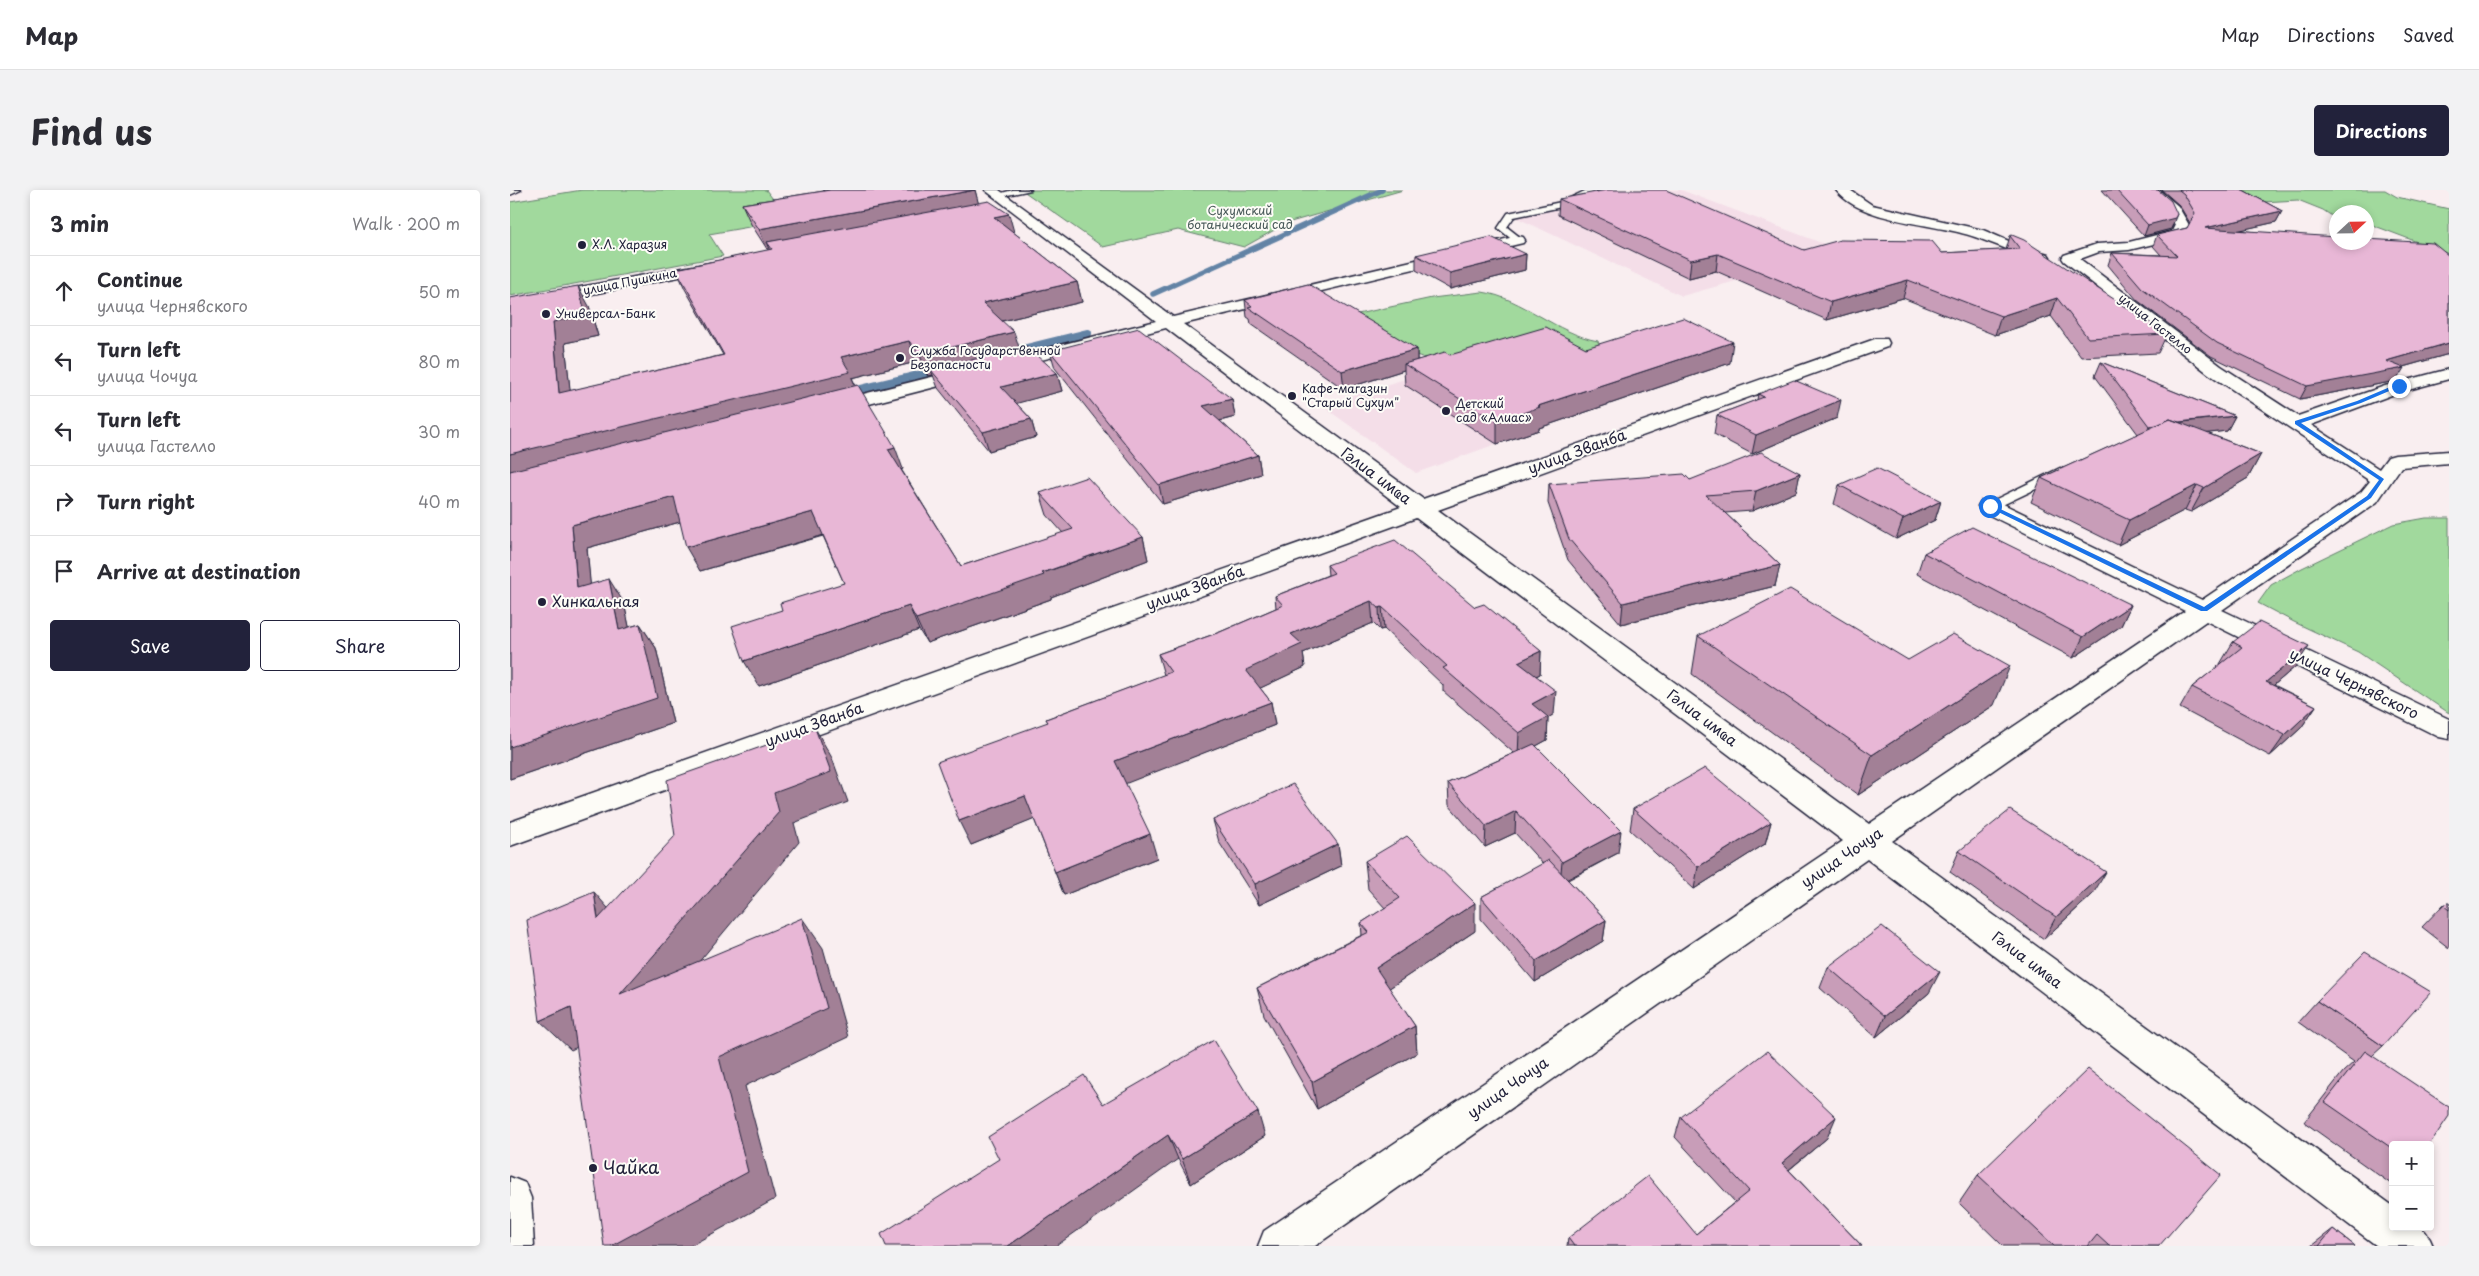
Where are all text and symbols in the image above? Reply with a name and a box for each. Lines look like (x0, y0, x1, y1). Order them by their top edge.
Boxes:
text: Map (25, 17, 78, 53)
text: Map (2221, 21, 2259, 48)
text: Directions (2287, 21, 2375, 48)
text: Saved (2403, 21, 2454, 48)
text: Find us (30, 104, 152, 157)
button: Directions (2314, 105, 2449, 156)
park label: Сухумский ботанический сад (1187, 201, 1293, 233)
north arrow (2329, 205, 2374, 250)
text: 3 min (50, 207, 109, 239)
text: Walk · 200 m (352, 211, 460, 235)
place label: Х.Л. Харазия (592, 235, 667, 253)
marker: Х.Л. Харазия (576, 239, 588, 251)
street label: улица Пушкина (581, 263, 679, 299)
text: Continue (97, 265, 183, 293)
icon: ahead (50, 277, 78, 305)
text: 50 m (419, 279, 460, 303)
street label: улица Гастелло (2115, 289, 2197, 358)
text: улица Чернявского (97, 293, 248, 317)
place label: Универсал-Банк (556, 304, 656, 322)
marker: Универсал-Банк (540, 308, 552, 320)
text: Turn left (97, 335, 181, 363)
place label: Служба Государственной Безопасности (910, 341, 1061, 373)
icon: left (50, 347, 78, 375)
text: 80 m (418, 349, 460, 373)
marker: Служба Государственной Безопасности (894, 352, 906, 364)
text: улица Чочуа (97, 363, 198, 387)
route end (2388, 375, 2411, 398)
place label: Кафе-магазин "Старый Сухум" (1302, 379, 1399, 411)
marker: Кафе-магазин "Старый Сухум" (1286, 390, 1298, 402)
place label: Детский сад «Алиас» (1455, 394, 1532, 426)
text: Turn left (97, 405, 181, 433)
marker: Детский сад «Алиас» (1440, 405, 1452, 417)
icon: left (50, 417, 78, 445)
text: 30 m (418, 419, 460, 443)
street label: улица Званба (1524, 422, 1630, 479)
text: улица Гастелло (97, 433, 216, 457)
street label: Гәлиа имҩа (1337, 441, 1418, 509)
icon: right (50, 487, 78, 515)
text: Turn right (97, 487, 195, 515)
text: 40 m (418, 489, 460, 513)
route start (1979, 495, 2002, 518)
icon: arrive (50, 557, 78, 585)
text: Arrive at destination (97, 557, 301, 585)
street label: улица Званба (1142, 558, 1248, 615)
place label: Хинкальная (552, 589, 640, 612)
marker: Хинкальная (536, 596, 548, 608)
button: Save (50, 620, 250, 671)
button: Share (260, 620, 460, 671)
street label: улица Чернявского (2286, 641, 2423, 724)
street label: Гәлиа имҩа (1663, 683, 1744, 751)
street label: улица Званба (761, 695, 867, 752)
street label: улица Чочуа (1796, 821, 1887, 893)
street label: Гәлиа имҩа (1988, 925, 2069, 993)
street label: улица Чочуа (1462, 1050, 1553, 1123)
map controls (2389, 1141, 2434, 1231)
button: + (2389, 1141, 2434, 1186)
place label: Чайка (603, 1153, 660, 1180)
marker: Чайка (587, 1162, 599, 1174)
button: − (2389, 1186, 2434, 1231)

